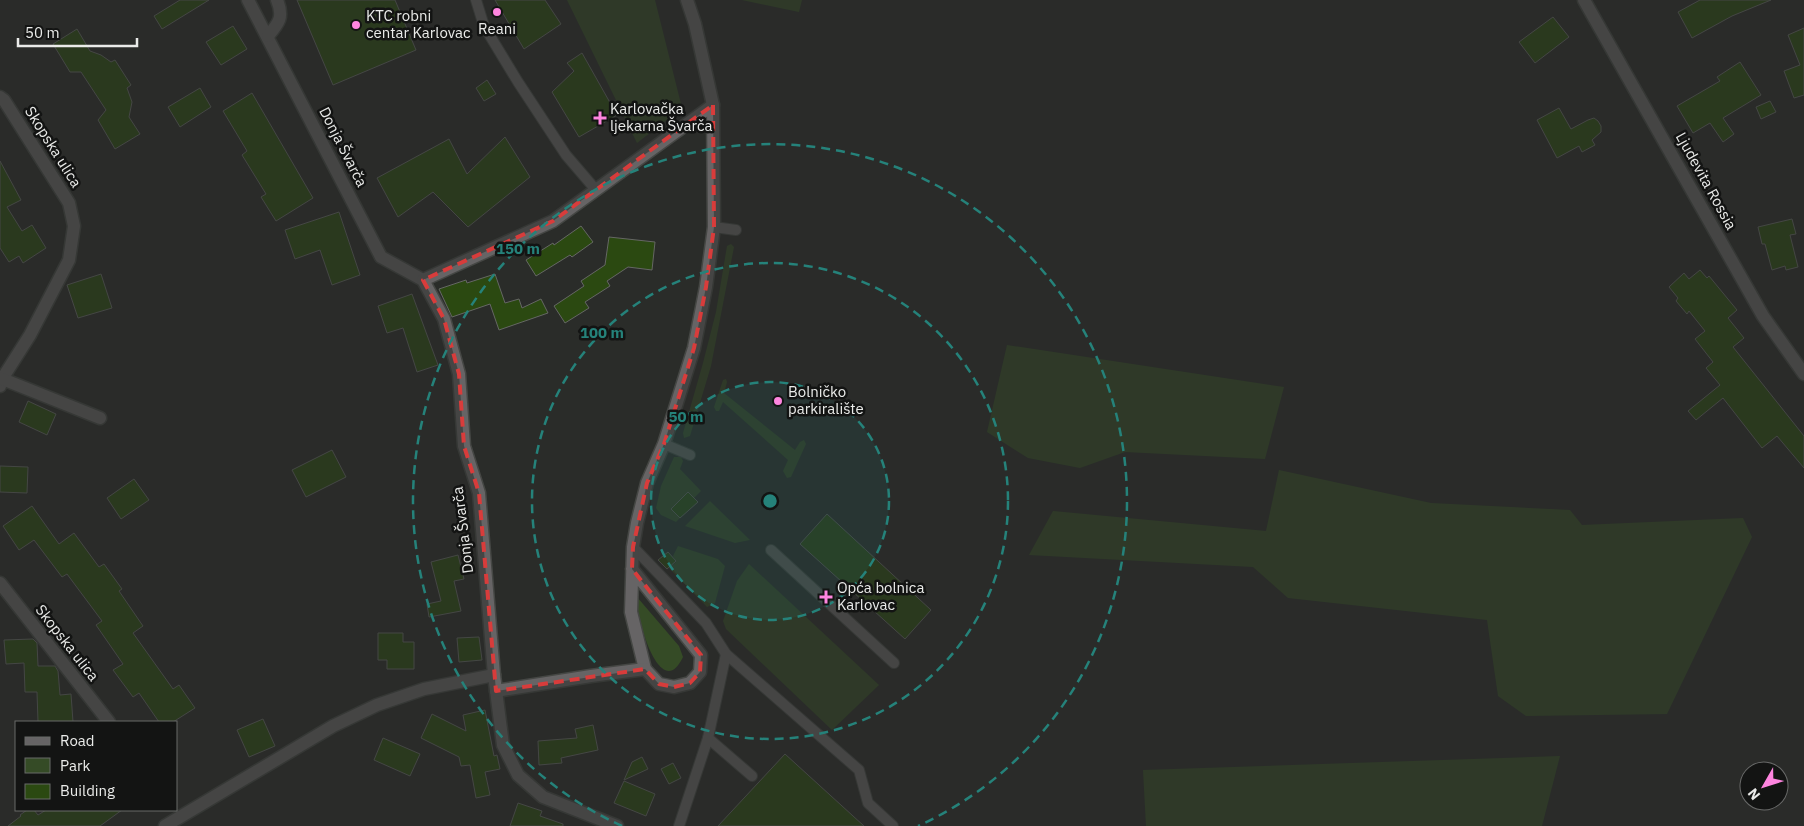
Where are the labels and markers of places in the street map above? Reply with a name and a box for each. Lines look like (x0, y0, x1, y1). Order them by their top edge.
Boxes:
place label: KTC robni centar Karlovac (366, 6, 471, 42)
marker: Reani (491, 6, 503, 18)
marker: KTC robni centar Karlovac (350, 19, 362, 31)
place label: Reani (478, 19, 516, 38)
place label: Karlovačka ljekarna Švarča (610, 99, 712, 135)
marker: Karlovačka ljekarna Švarča (594, 112, 606, 124)
place label: Bolničko parkiralište (788, 382, 864, 418)
marker: Bolničko parkiralište (772, 395, 784, 407)
centre of rings (761, 492, 779, 510)
place label: Opća bolnica Karlovac (837, 578, 924, 614)
marker: Opća bolnica Karlovac (819, 590, 833, 604)

